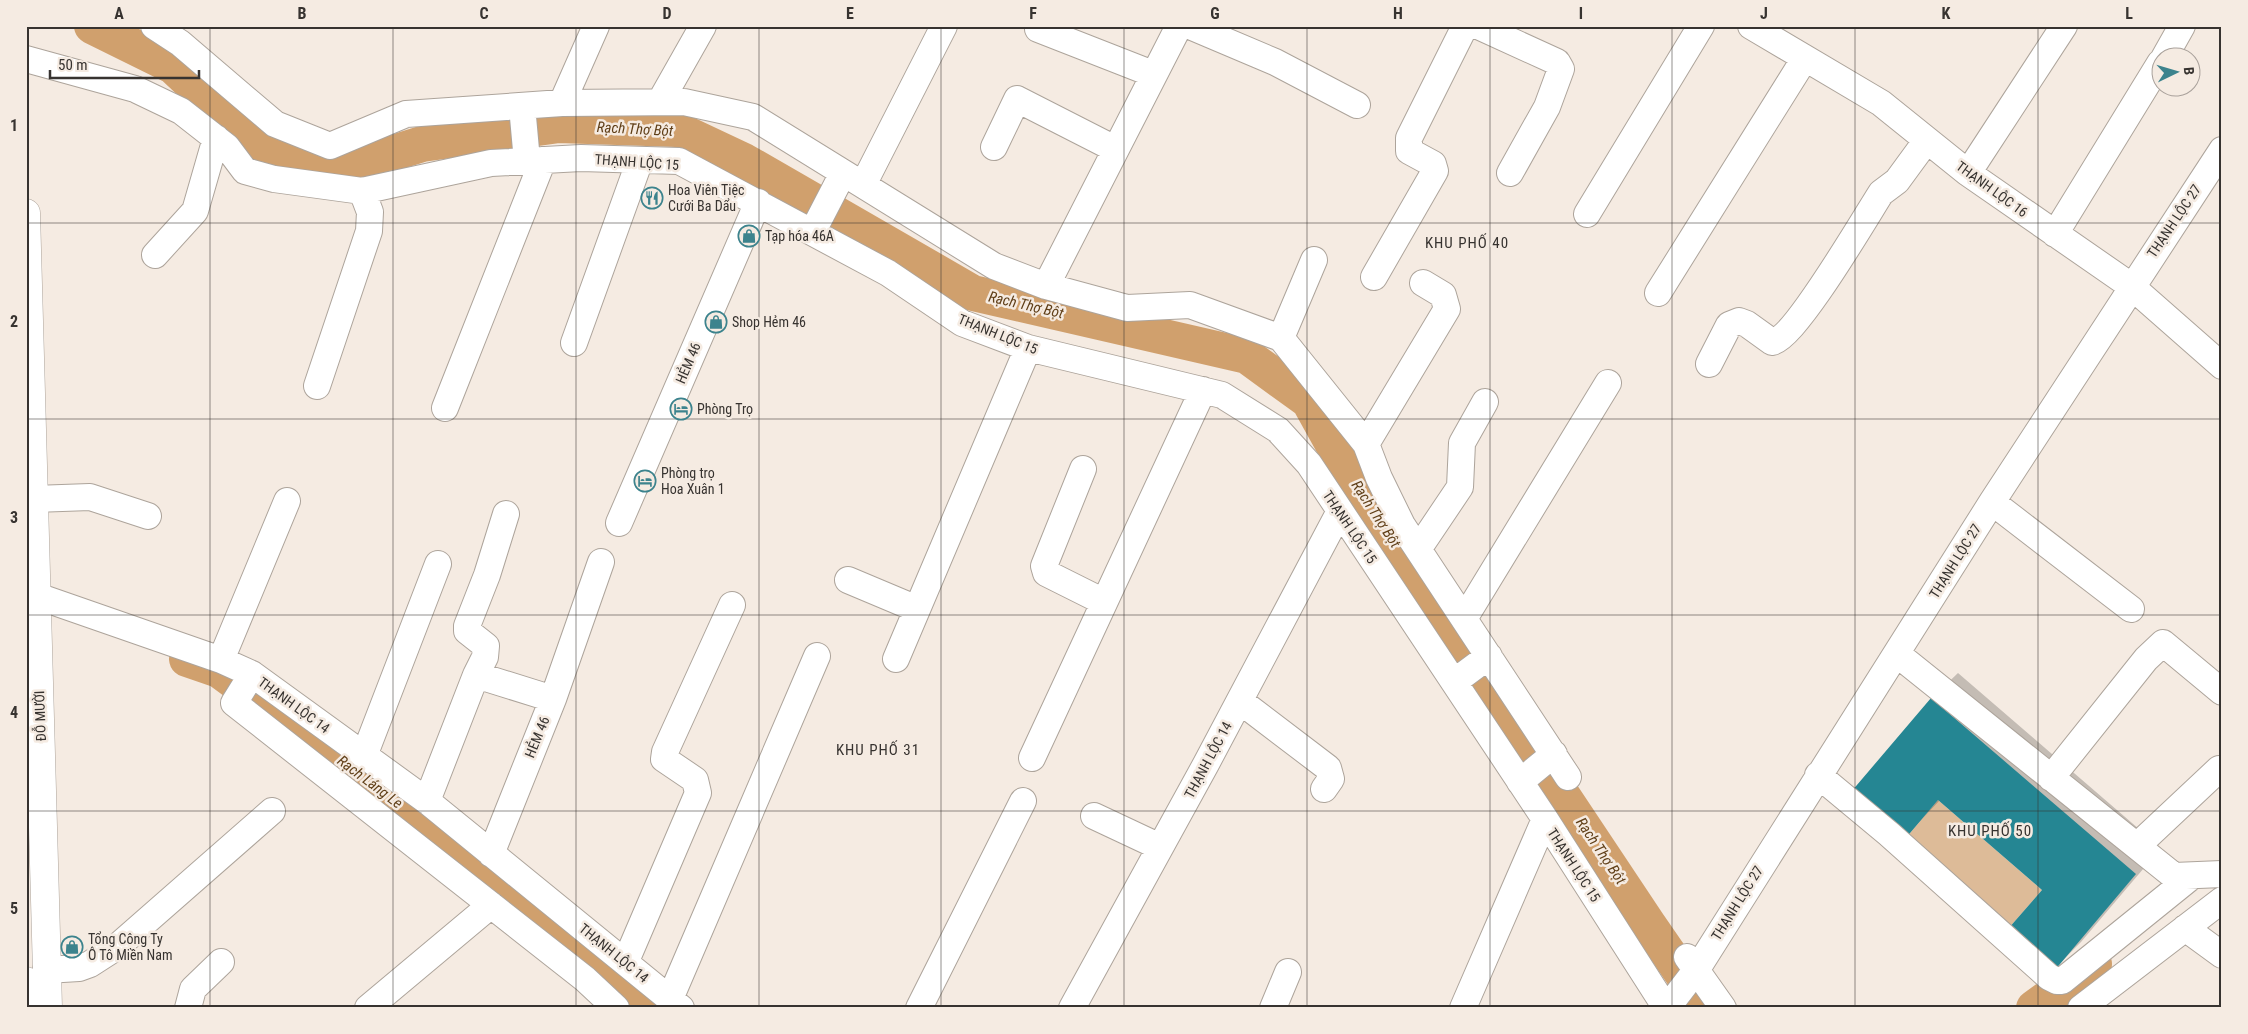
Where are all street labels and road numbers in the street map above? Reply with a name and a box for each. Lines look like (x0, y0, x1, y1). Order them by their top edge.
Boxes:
street label: THẠNH LỘC 15 (594, 150, 680, 173)
street label: THẠNH LỘC 16 (1953, 157, 2031, 220)
street label: THẠNH LỘC 27 (2143, 181, 2204, 260)
street label: THẠNH LỘC 15 (956, 310, 1041, 357)
street label: HẺM 46 (670, 339, 704, 386)
street label: THẠNH LỘC 15 (1320, 487, 1381, 567)
street label: THẠNH LỘC 27 (1925, 520, 1984, 601)
street label: THẠNH LỘC 14 (255, 673, 333, 736)
street label: ĐỖ MƯỜI (29, 690, 49, 742)
street label: HẺM 46 (520, 713, 553, 760)
street label: THẠNH LỘC 14 (1180, 718, 1235, 801)
street label: THẠNH LỘC 15 (1544, 825, 1605, 905)
street label: THẠNH LỘC 27 (1707, 862, 1766, 943)
street label: THẠNH LỘC 14 (576, 919, 652, 986)

